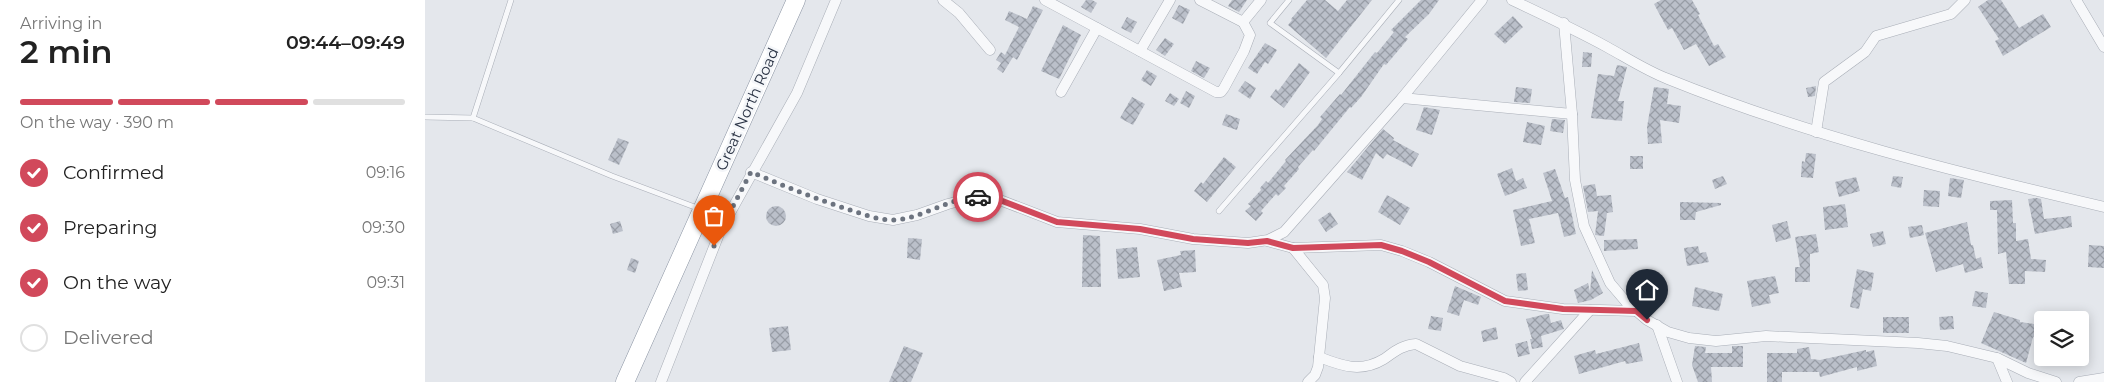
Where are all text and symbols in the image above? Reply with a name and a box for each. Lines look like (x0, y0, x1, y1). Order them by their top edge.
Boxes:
text: Arriving in (20, 14, 102, 33)
text: 09:44–09:49 (286, 31, 405, 54)
text: 2 min (20, 32, 112, 71)
street label: Great North Road (711, 45, 783, 173)
text: On the way · 390 m (20, 113, 174, 132)
icon: check (20, 159, 48, 187)
text: Confirmed (63, 161, 164, 184)
text: 09:16 (366, 163, 405, 182)
courier (953, 172, 1003, 222)
icon: car (964, 183, 992, 211)
pin (693, 195, 735, 246)
icon: bag (700, 202, 728, 230)
icon: check (20, 214, 48, 242)
text: Preparing (63, 216, 158, 239)
text: 09:30 (362, 218, 405, 237)
icon: check (20, 269, 48, 297)
pin (1626, 269, 1668, 320)
text: On the way (63, 271, 171, 294)
text: 09:31 (366, 273, 405, 292)
icon: home (1633, 276, 1661, 304)
map controls (2034, 311, 2089, 366)
button: layers (2034, 311, 2089, 366)
text: Delivered (63, 326, 154, 349)

